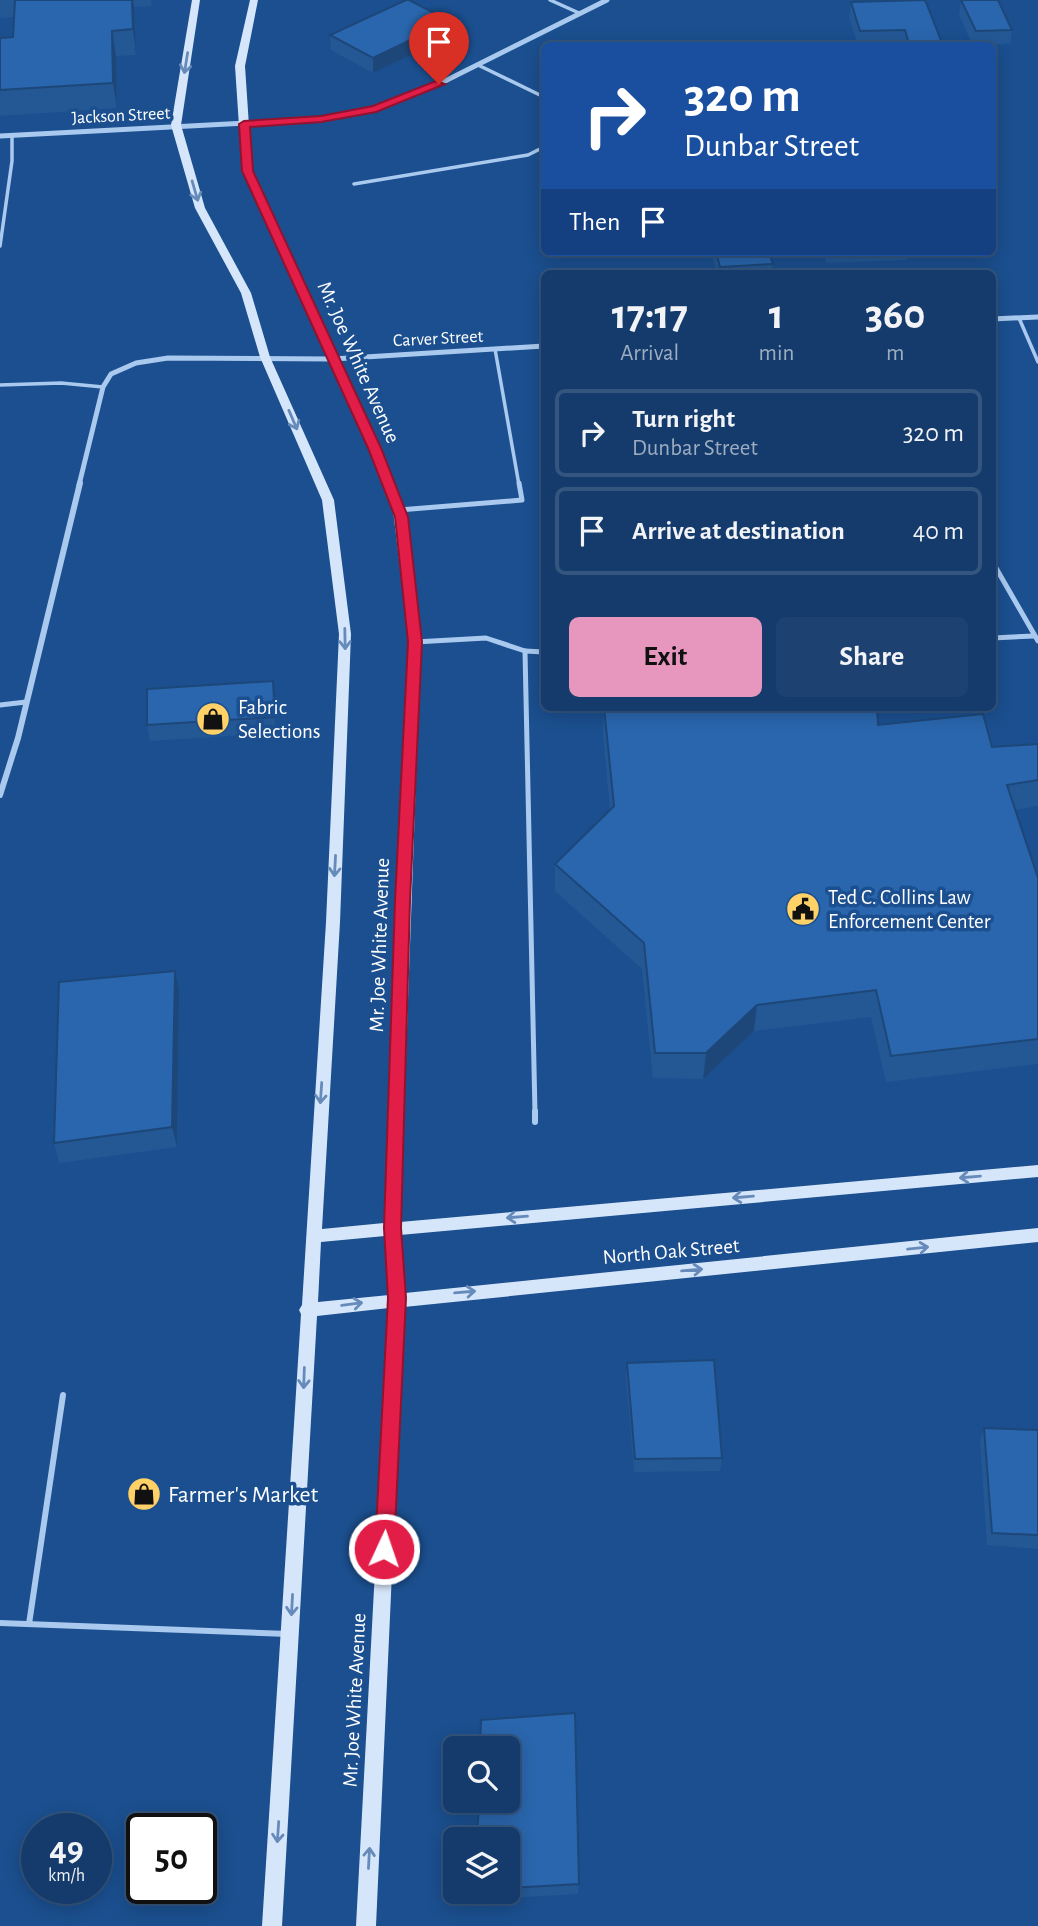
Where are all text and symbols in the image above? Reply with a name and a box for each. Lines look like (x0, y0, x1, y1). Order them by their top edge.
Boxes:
pin (409, 12.0, 469, 84)
icon: arrive (420, 23, 458, 61)
one-way arrow (179, 51, 192, 73)
icon: right (569, 70, 660, 161)
text: 320 m (684, 72, 801, 121)
street label: Jackson Street (71, 104, 171, 128)
text: Dunbar Street (684, 130, 859, 162)
one-way arrow (189, 180, 202, 202)
icon: arrive (634, 203, 672, 241)
text: Then (569, 209, 620, 235)
street label: Mr. Joe White Avenue (313, 278, 404, 446)
text: 17:17 (612, 294, 688, 336)
text: 1 (769, 294, 784, 336)
text: 360 (865, 294, 925, 336)
street label: Carver Street (392, 328, 484, 350)
text: Arrival (620, 342, 679, 365)
text: min (759, 342, 794, 365)
text: m (886, 342, 904, 365)
text: Turn right (632, 406, 735, 432)
one-way arrow (287, 408, 300, 430)
icon: right (573, 414, 611, 452)
text: 320 m (903, 420, 964, 446)
text: Dunbar Street (632, 437, 758, 460)
icon: arrive (573, 512, 611, 550)
text: Arrive at destination (632, 518, 845, 544)
text: 40 m (913, 518, 964, 544)
button: Exit (569, 617, 762, 697)
button: Share (776, 617, 968, 697)
one-way arrow (338, 627, 351, 650)
place label: Fabric Selections (238, 697, 321, 742)
shop icon: Fabric Selections (194, 700, 232, 738)
one-way arrow (329, 854, 342, 877)
street label: Mr. Joe White Avenue (366, 857, 393, 1033)
place label: Ted C. Collins Law Enforcement Center (828, 887, 991, 932)
public building icon: Ted C. Collins Law Enforcement Center (784, 890, 822, 928)
one-way arrow (314, 1081, 327, 1104)
one-way arrow (959, 1171, 982, 1184)
one-way arrow (733, 1191, 755, 1204)
one-way arrow (506, 1211, 529, 1224)
street label: North Oak Street (602, 1235, 741, 1268)
one-way arrow (906, 1241, 929, 1254)
one-way arrow (680, 1264, 703, 1277)
one-way arrow (454, 1285, 476, 1298)
one-way arrow (340, 1298, 363, 1311)
one-way arrow (297, 1366, 310, 1389)
shop icon: Farmer's Market (125, 1475, 163, 1513)
place label: Farmer's Market (168, 1483, 319, 1507)
position arrow (347, 1512, 421, 1586)
one-way arrow (286, 1593, 299, 1616)
street label: Mr. Joe White Avenue (339, 1612, 370, 1788)
map controls (443, 1736, 520, 1904)
button: search (443, 1736, 520, 1813)
speed limit sign: 50 (126, 1813, 217, 1904)
one-way arrow (271, 1821, 284, 1843)
button: layers (443, 1827, 520, 1904)
text: 49 (49, 1832, 84, 1867)
one-way arrow (363, 1847, 376, 1870)
text: km/h (48, 1867, 85, 1885)

